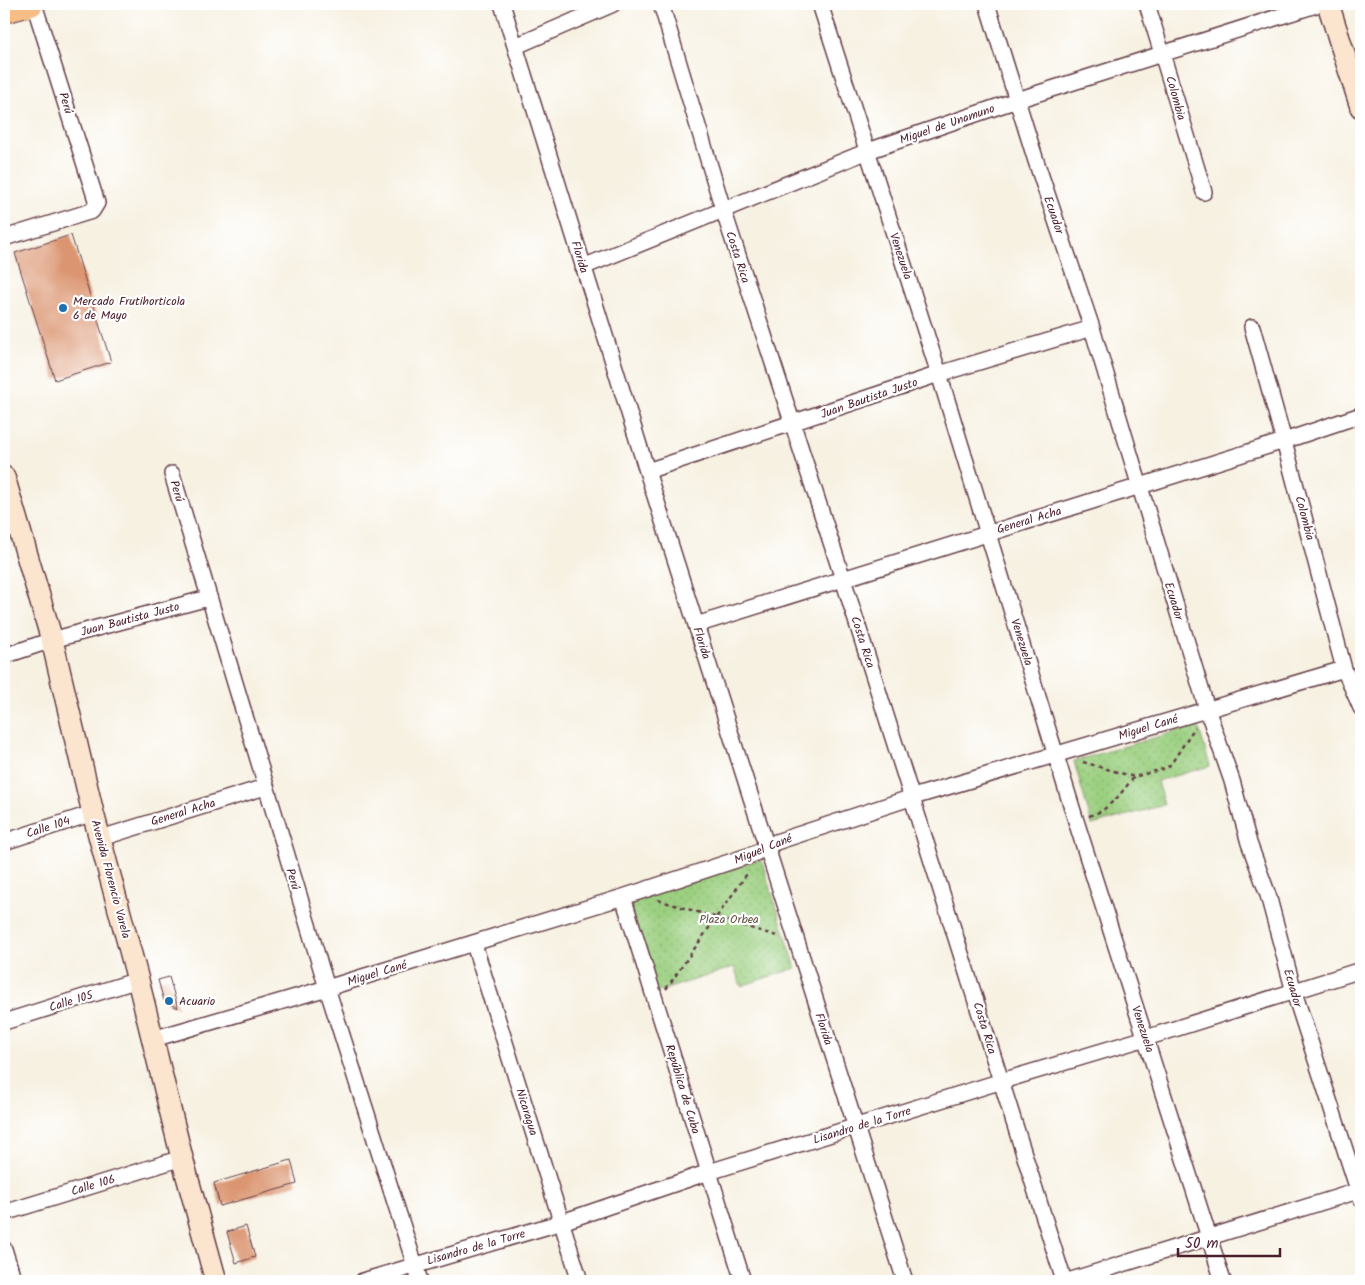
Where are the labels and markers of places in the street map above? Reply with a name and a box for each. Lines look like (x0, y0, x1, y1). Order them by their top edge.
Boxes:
place label: Mercado Frutihorticola 6 de Mayo (73, 292, 186, 325)
marker: Mercado Frutihorticola 6 de Mayo (57, 302, 69, 314)
place label: Acuario (179, 992, 215, 1011)
marker: Acuario (163, 995, 175, 1007)

